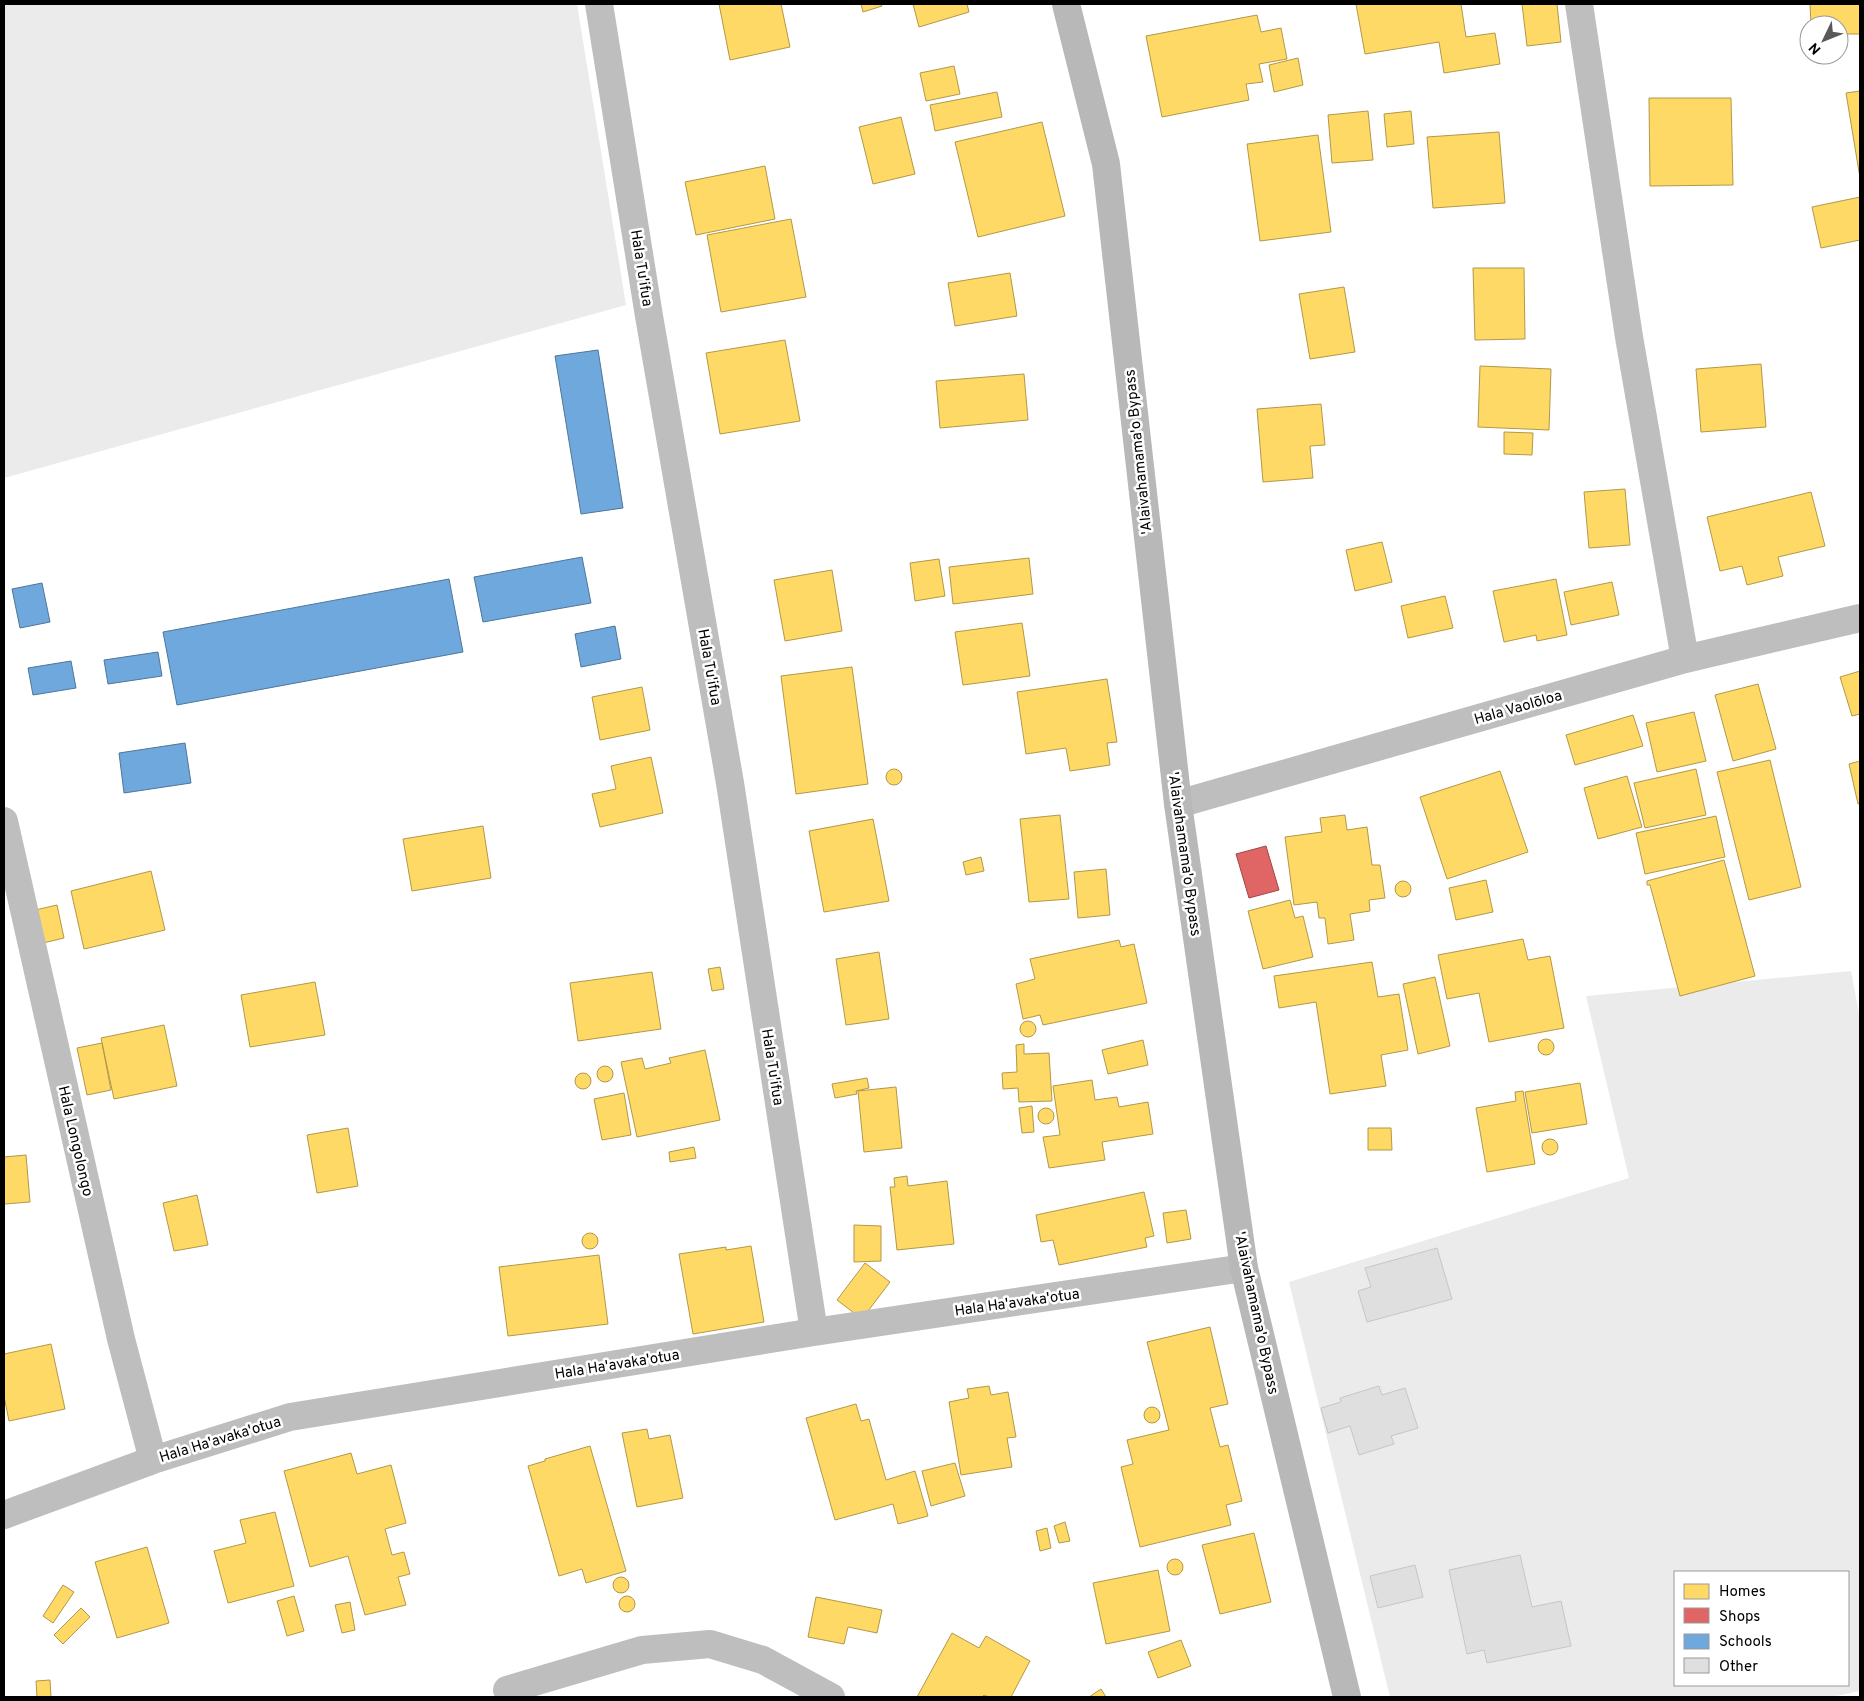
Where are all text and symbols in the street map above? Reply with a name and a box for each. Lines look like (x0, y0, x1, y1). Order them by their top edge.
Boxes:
north arrow (1799, 15, 1849, 65)
text: N (1806, 38, 1825, 57)
street label: Hala Tu'ifua (625, 229, 656, 308)
street label: 'Alaivahamama'o Bypass (1121, 368, 1158, 535)
street label: Hala Tu'ifua (692, 628, 725, 707)
street label: Hala Vaolōloa (1472, 687, 1565, 730)
street label: 'Alaivahamama'o Bypass (1163, 771, 1204, 938)
street label: Hala Tu'ifua (756, 1028, 787, 1107)
street label: Hala Longolongo (53, 1084, 97, 1199)
street label: 'Alaivahamama'o Bypass (1229, 1230, 1282, 1396)
street label: Hala Ha'avaka'otua (953, 1285, 1081, 1322)
street label: Hala Ha'avaka'otua (553, 1346, 681, 1385)
street label: Hala Ha'avaka'otua (157, 1413, 284, 1468)
legend (1674, 1571, 1849, 1686)
text: Homes (1719, 1583, 1766, 1602)
text: Shops (1719, 1608, 1760, 1627)
text: Schools (1719, 1633, 1772, 1652)
text: Other (1719, 1658, 1758, 1677)

